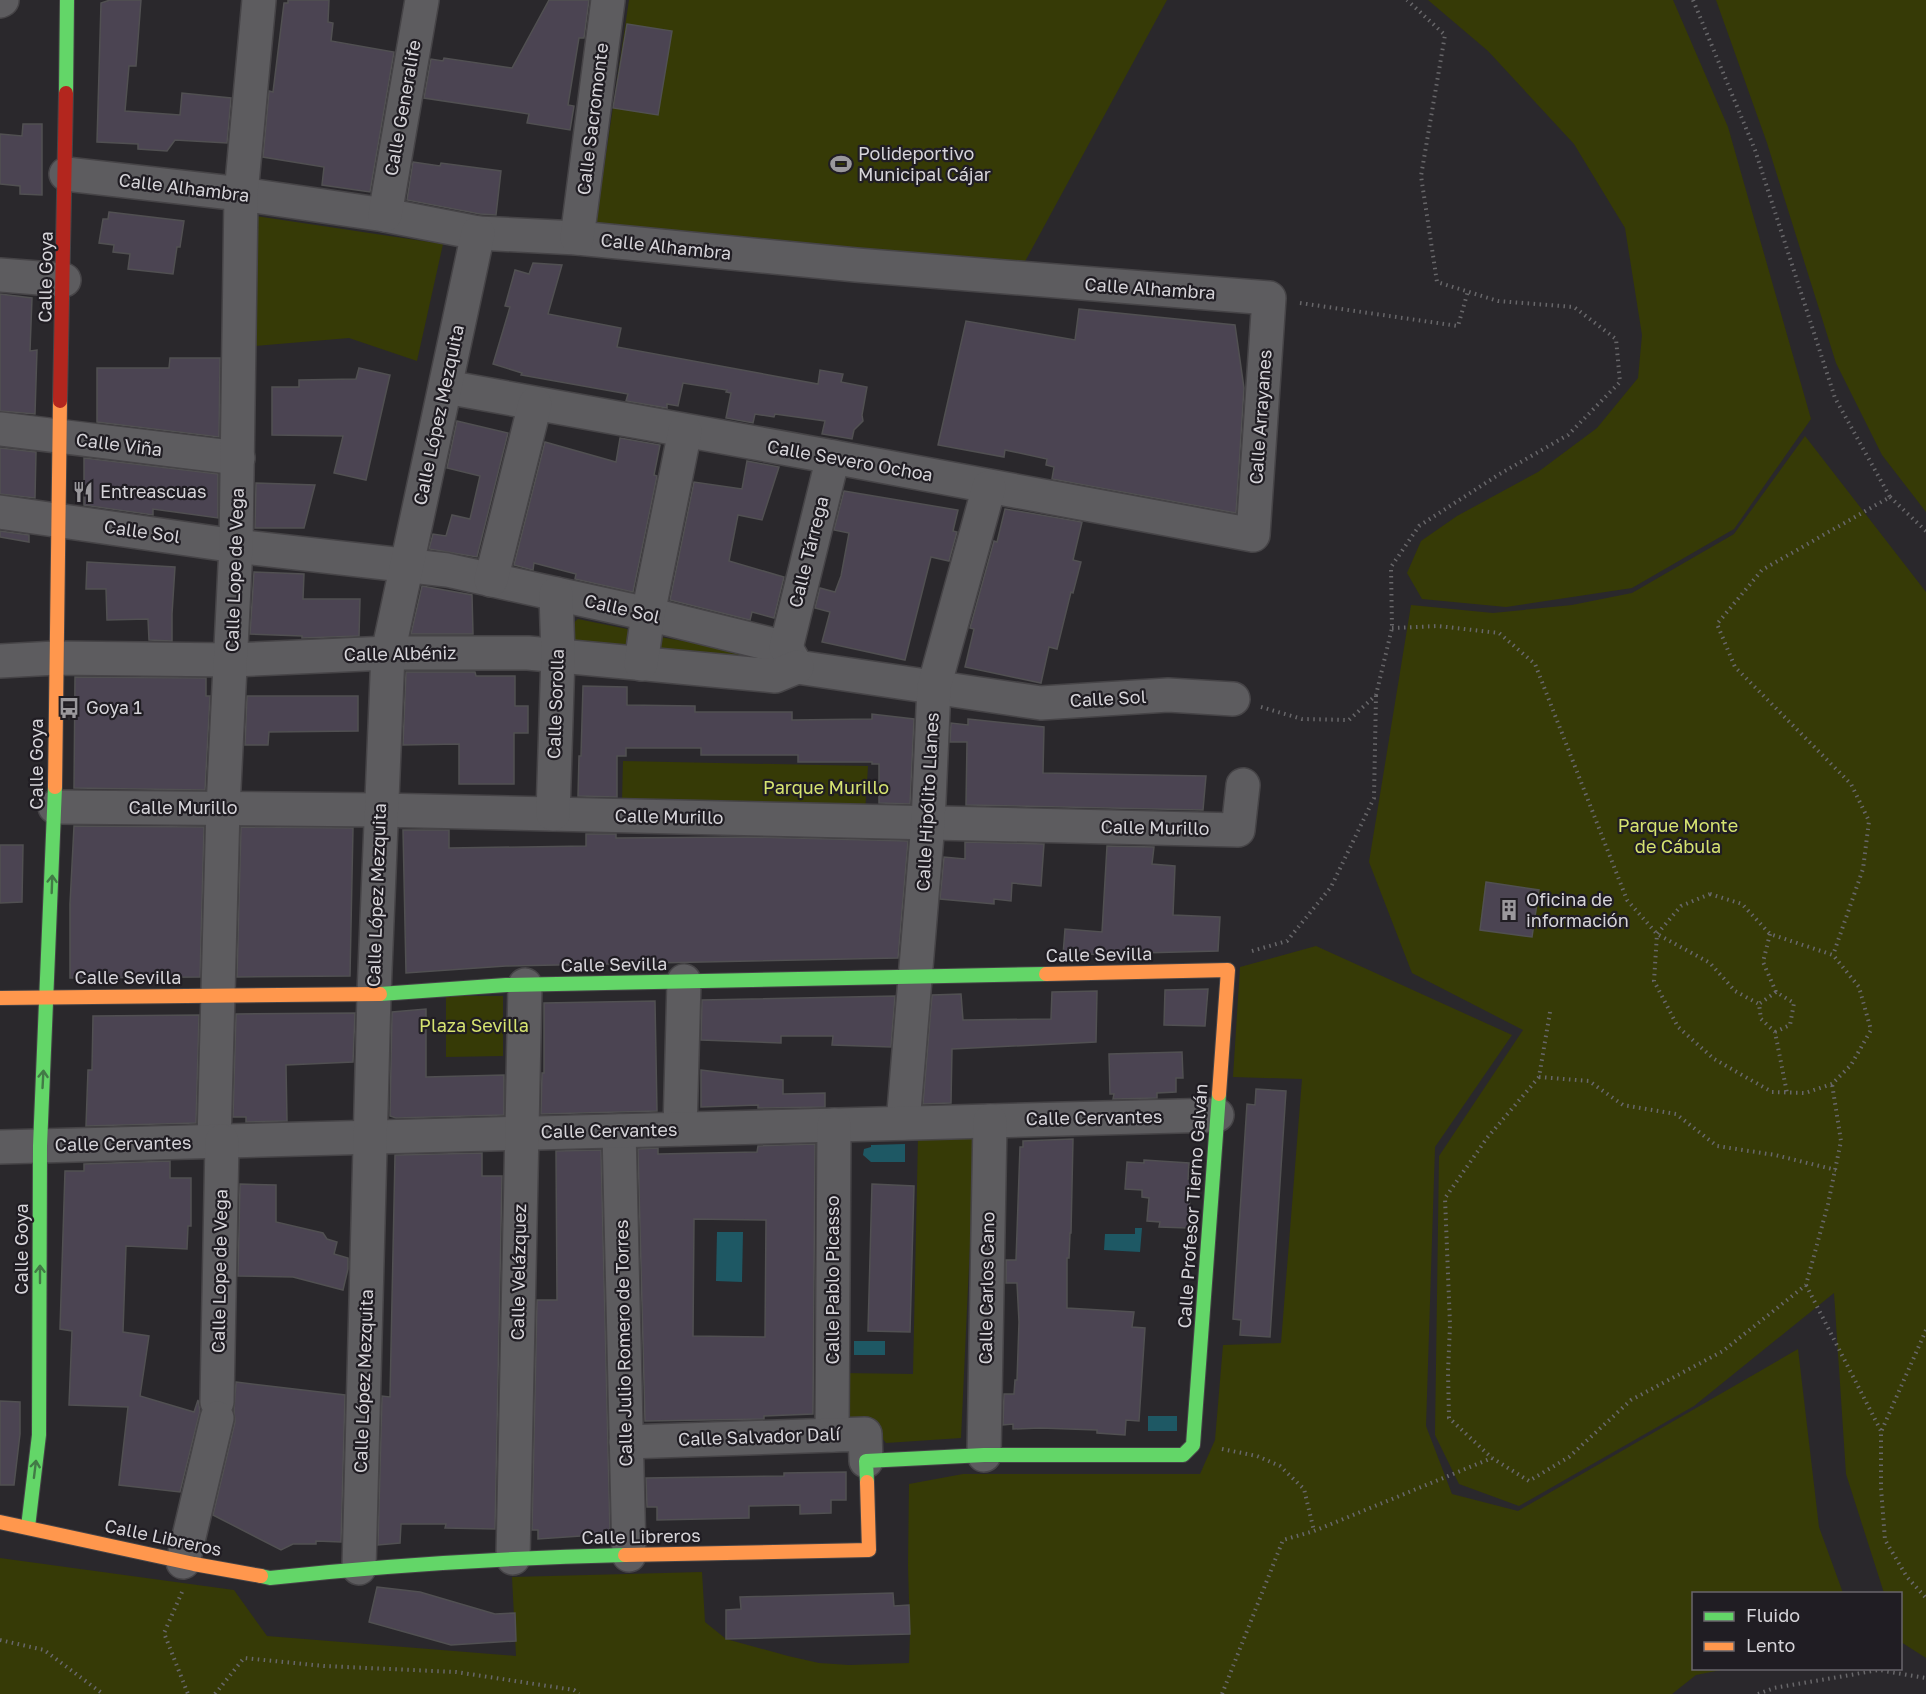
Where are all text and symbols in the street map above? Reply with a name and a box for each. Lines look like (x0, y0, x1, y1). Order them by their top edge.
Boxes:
street label: Calle Generalife (379, 38, 425, 178)
street label: Calle Sacromonte (572, 42, 612, 196)
place label: Polideportivo Municipal Cájar (858, 142, 991, 185)
sports icon: Polideportivo Municipal Cájar (829, 152, 853, 176)
street label: Calle Alhambra (118, 168, 251, 206)
street label: Calle Alhambra (600, 228, 733, 264)
street label: Calle Goya (33, 231, 57, 323)
street label: Calle Alhambra (1084, 272, 1216, 304)
street label: Calle López Mezquita (408, 323, 468, 507)
street label: Calle Arrayanes (1244, 349, 1276, 485)
street label: Calle Viña (75, 428, 164, 460)
street label: Calle Severo Ochoa (766, 435, 935, 485)
restaurant icon: Entreascuas (71, 480, 95, 504)
place label: Entreascuas (100, 480, 206, 502)
street label: Calle Lope de Vega (220, 488, 248, 652)
street label: Calle Tárrega (784, 494, 832, 610)
street label: Calle Sol (103, 515, 182, 547)
street label: Calle Sol (582, 589, 662, 627)
street label: Calle Albéniz (343, 641, 457, 665)
street label: Calle Sorolla (542, 648, 568, 759)
street label: Calle Sol (1069, 685, 1147, 711)
bus stop icon: Goya 1 (57, 696, 81, 720)
place label: Goya 1 (86, 696, 142, 718)
street label: Calle Hipólito Llanes (911, 712, 943, 892)
street label: Calle Goya (25, 718, 47, 810)
park label: Parque Murillo (763, 776, 889, 798)
street label: Calle Murillo (128, 796, 238, 818)
street label: Calle López Mezquita (362, 803, 390, 987)
street label: Calle Murillo (614, 804, 724, 828)
park label: Parque Monte de Cábula (1618, 814, 1738, 857)
street label: Calle Murillo (1100, 815, 1210, 839)
one-way arrow (46, 875, 58, 895)
place label: Oficina de información (1526, 888, 1629, 931)
building icon: Oficina de información (1497, 898, 1521, 922)
street label: Calle Sevilla (1045, 942, 1153, 966)
street label: Calle Sevilla (560, 952, 668, 976)
street label: Calle Sevilla (75, 966, 181, 988)
park label: Plaza Sevilla (419, 1014, 529, 1036)
one-way arrow (38, 1069, 49, 1089)
street label: Calle Profesor Tierno Galván (1172, 1083, 1212, 1329)
street label: Calle Cervantes (1025, 1105, 1163, 1129)
street label: Calle Cervantes (540, 1118, 678, 1142)
street label: Calle Cervantes (54, 1131, 192, 1155)
street label: Calle Lope de Vega (207, 1189, 231, 1353)
street label: Calle Pablo Picasso (821, 1196, 843, 1364)
street label: Calle Goya (10, 1203, 32, 1295)
street label: Calle Velázquez (506, 1203, 530, 1341)
street label: Calle Carlos Cano (974, 1211, 998, 1365)
street label: Calle Julio Romero de Torres (610, 1219, 636, 1467)
one-way arrow (34, 1264, 46, 1284)
street label: Calle López Mezquita (349, 1289, 377, 1473)
street label: Calle Salvador Dalí (678, 1422, 842, 1450)
one-way arrow (30, 1459, 41, 1479)
street label: Calle Libreros (103, 1514, 224, 1560)
street label: Calle Libreros (581, 1524, 701, 1548)
legend (1692, 1592, 1902, 1670)
text: Fluido (1746, 1604, 1800, 1626)
text: Lento (1746, 1634, 1795, 1656)

